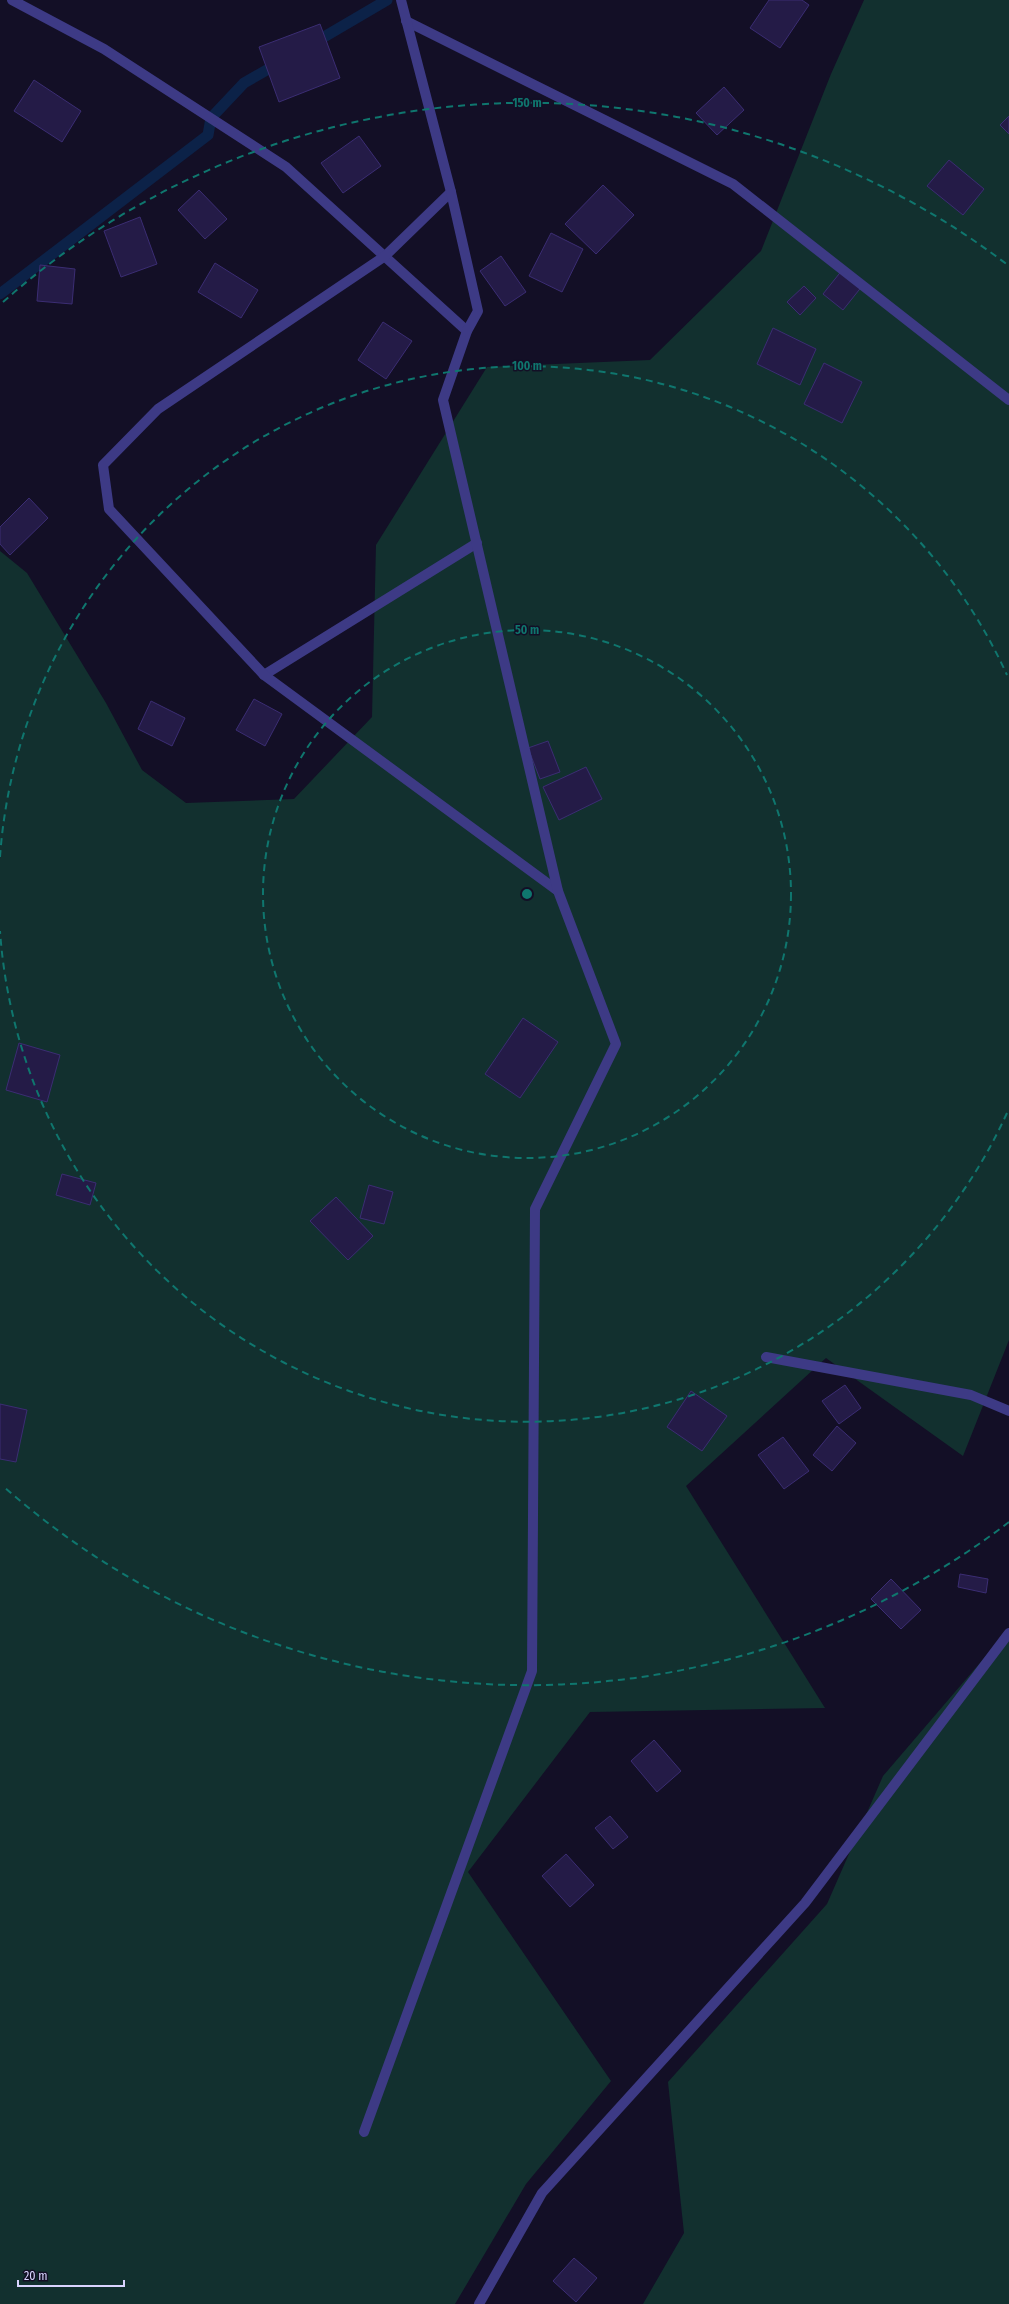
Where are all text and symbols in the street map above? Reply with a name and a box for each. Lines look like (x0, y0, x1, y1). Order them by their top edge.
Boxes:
text: 150 m (512, 96, 542, 110)
text: 100 m (512, 359, 542, 373)
text: 50 m (515, 623, 539, 637)
centre of rings (520, 887, 534, 901)
scale bar (18, 2262, 124, 2288)
text: 20 m (24, 2269, 48, 2283)

